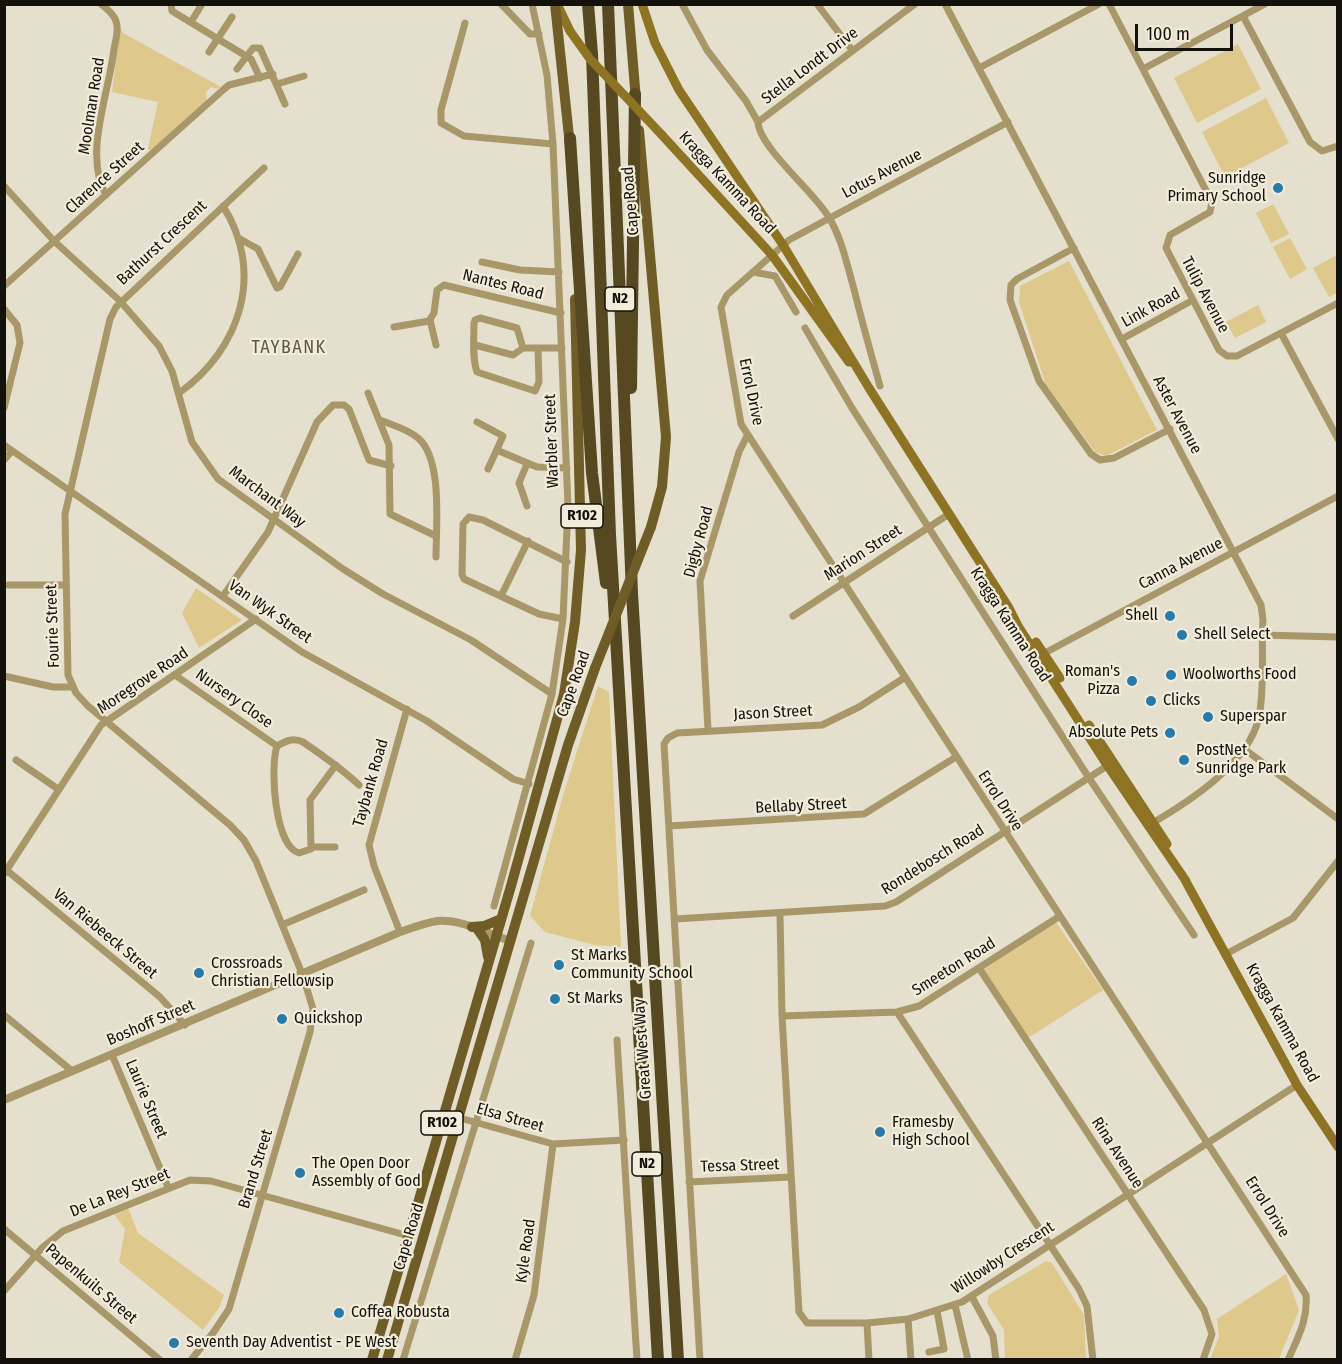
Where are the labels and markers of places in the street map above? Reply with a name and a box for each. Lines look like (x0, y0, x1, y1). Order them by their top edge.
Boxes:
place label: Sunridge Primary School (1167, 169, 1266, 207)
marker: Sunridge Primary School (1271, 181, 1285, 195)
place label: Shell (1125, 606, 1158, 626)
marker: Shell (1163, 609, 1177, 623)
place label: Shell Select (1194, 625, 1270, 645)
marker: Shell Select (1175, 628, 1189, 642)
place label: Roman's Pizza (1065, 662, 1120, 700)
place label: Woolworths Food (1183, 665, 1296, 685)
marker: Woolworths Food (1164, 668, 1178, 682)
marker: Roman's Pizza (1125, 674, 1139, 688)
place label: Clicks (1163, 691, 1200, 711)
marker: Clicks (1144, 694, 1158, 708)
place label: Superspar (1220, 707, 1287, 727)
marker: Superspar (1201, 710, 1215, 724)
place label: Absolute Pets (1069, 723, 1158, 743)
marker: Absolute Pets (1163, 726, 1177, 740)
place label: PostNet Sunridge Park (1196, 741, 1286, 779)
marker: PostNet Sunridge Park (1177, 753, 1191, 767)
place label: St Marks Community School (571, 946, 693, 984)
place label: Crossroads Christian Fellowsip (211, 954, 334, 992)
marker: St Marks Community School (552, 958, 566, 972)
marker: Crossroads Christian Fellowsip (192, 966, 206, 980)
place label: St Marks (567, 989, 623, 1009)
marker: St Marks (548, 992, 562, 1006)
place label: Quickshop (294, 1009, 363, 1029)
marker: Quickshop (275, 1012, 289, 1026)
place label: Framesby High School (892, 1113, 970, 1151)
marker: Framesby High School (873, 1125, 887, 1139)
place label: The Open Door Assembly of God (312, 1154, 421, 1192)
marker: The Open Door Assembly of God (293, 1166, 307, 1180)
place label: Coffea Robusta (351, 1303, 450, 1323)
marker: Coffea Robusta (332, 1306, 346, 1320)
place label: Seventh Day Adventist - PE West (186, 1333, 397, 1353)
marker: Seventh Day Adventist - PE West (167, 1336, 181, 1350)

